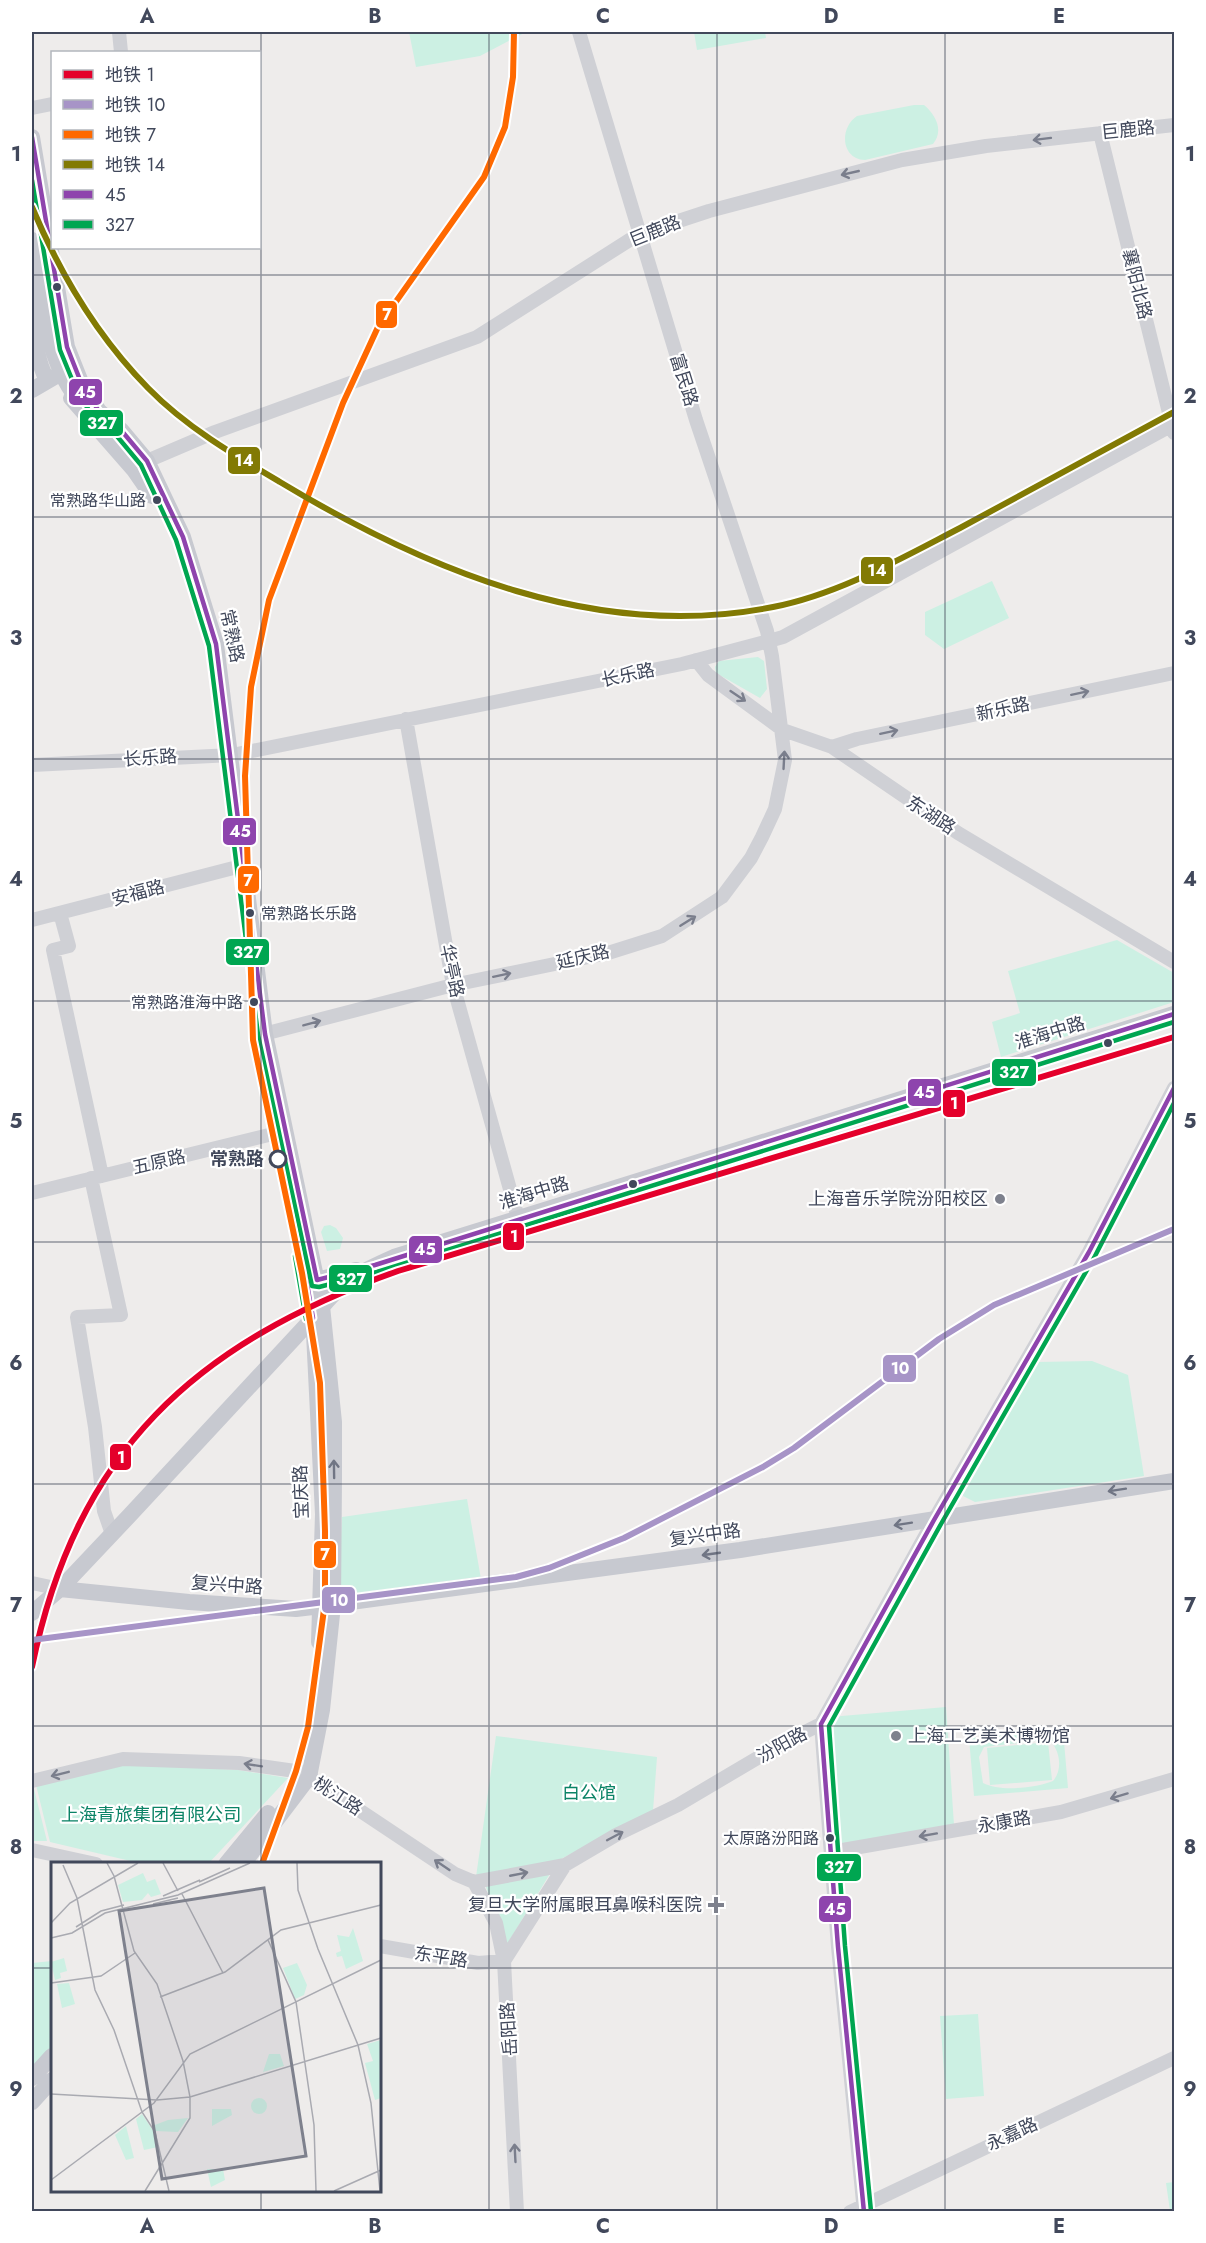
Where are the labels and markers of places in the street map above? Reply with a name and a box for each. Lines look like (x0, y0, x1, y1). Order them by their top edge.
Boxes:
unlabelled marker (51, 281, 63, 293)
place label: 常熟路华山路 (50, 489, 146, 512)
marker: 常熟路华山路 (151, 494, 163, 506)
place label: 常熟路长乐路 (261, 902, 357, 925)
marker: 常熟路长乐路 (244, 907, 256, 919)
place label: 常熟路淮海中路 (131, 991, 243, 1014)
marker: 常熟路淮海中路 (248, 996, 260, 1008)
unlabelled marker (1102, 1037, 1114, 1049)
place label: 常熟路 (210, 1146, 264, 1172)
marker: 常熟路 (269, 1150, 287, 1168)
unlabelled marker (627, 1178, 639, 1190)
place label: 上海音乐学院汾阳校区 (808, 1186, 988, 1212)
marker: 上海音乐学院汾阳校区 (993, 1192, 1007, 1206)
place label: 上海工艺美术博物馆 (908, 1723, 1070, 1749)
marker: 上海工艺美术博物馆 (889, 1729, 903, 1743)
place label: 太原路汾阳路 (723, 1827, 819, 1850)
marker: 太原路汾阳路 (824, 1832, 836, 1844)
place label: 复旦大学附属眼耳鼻喉科医院 (468, 1892, 702, 1918)
marker: 复旦大学附属眼耳鼻喉科医院 (707, 1896, 725, 1914)

